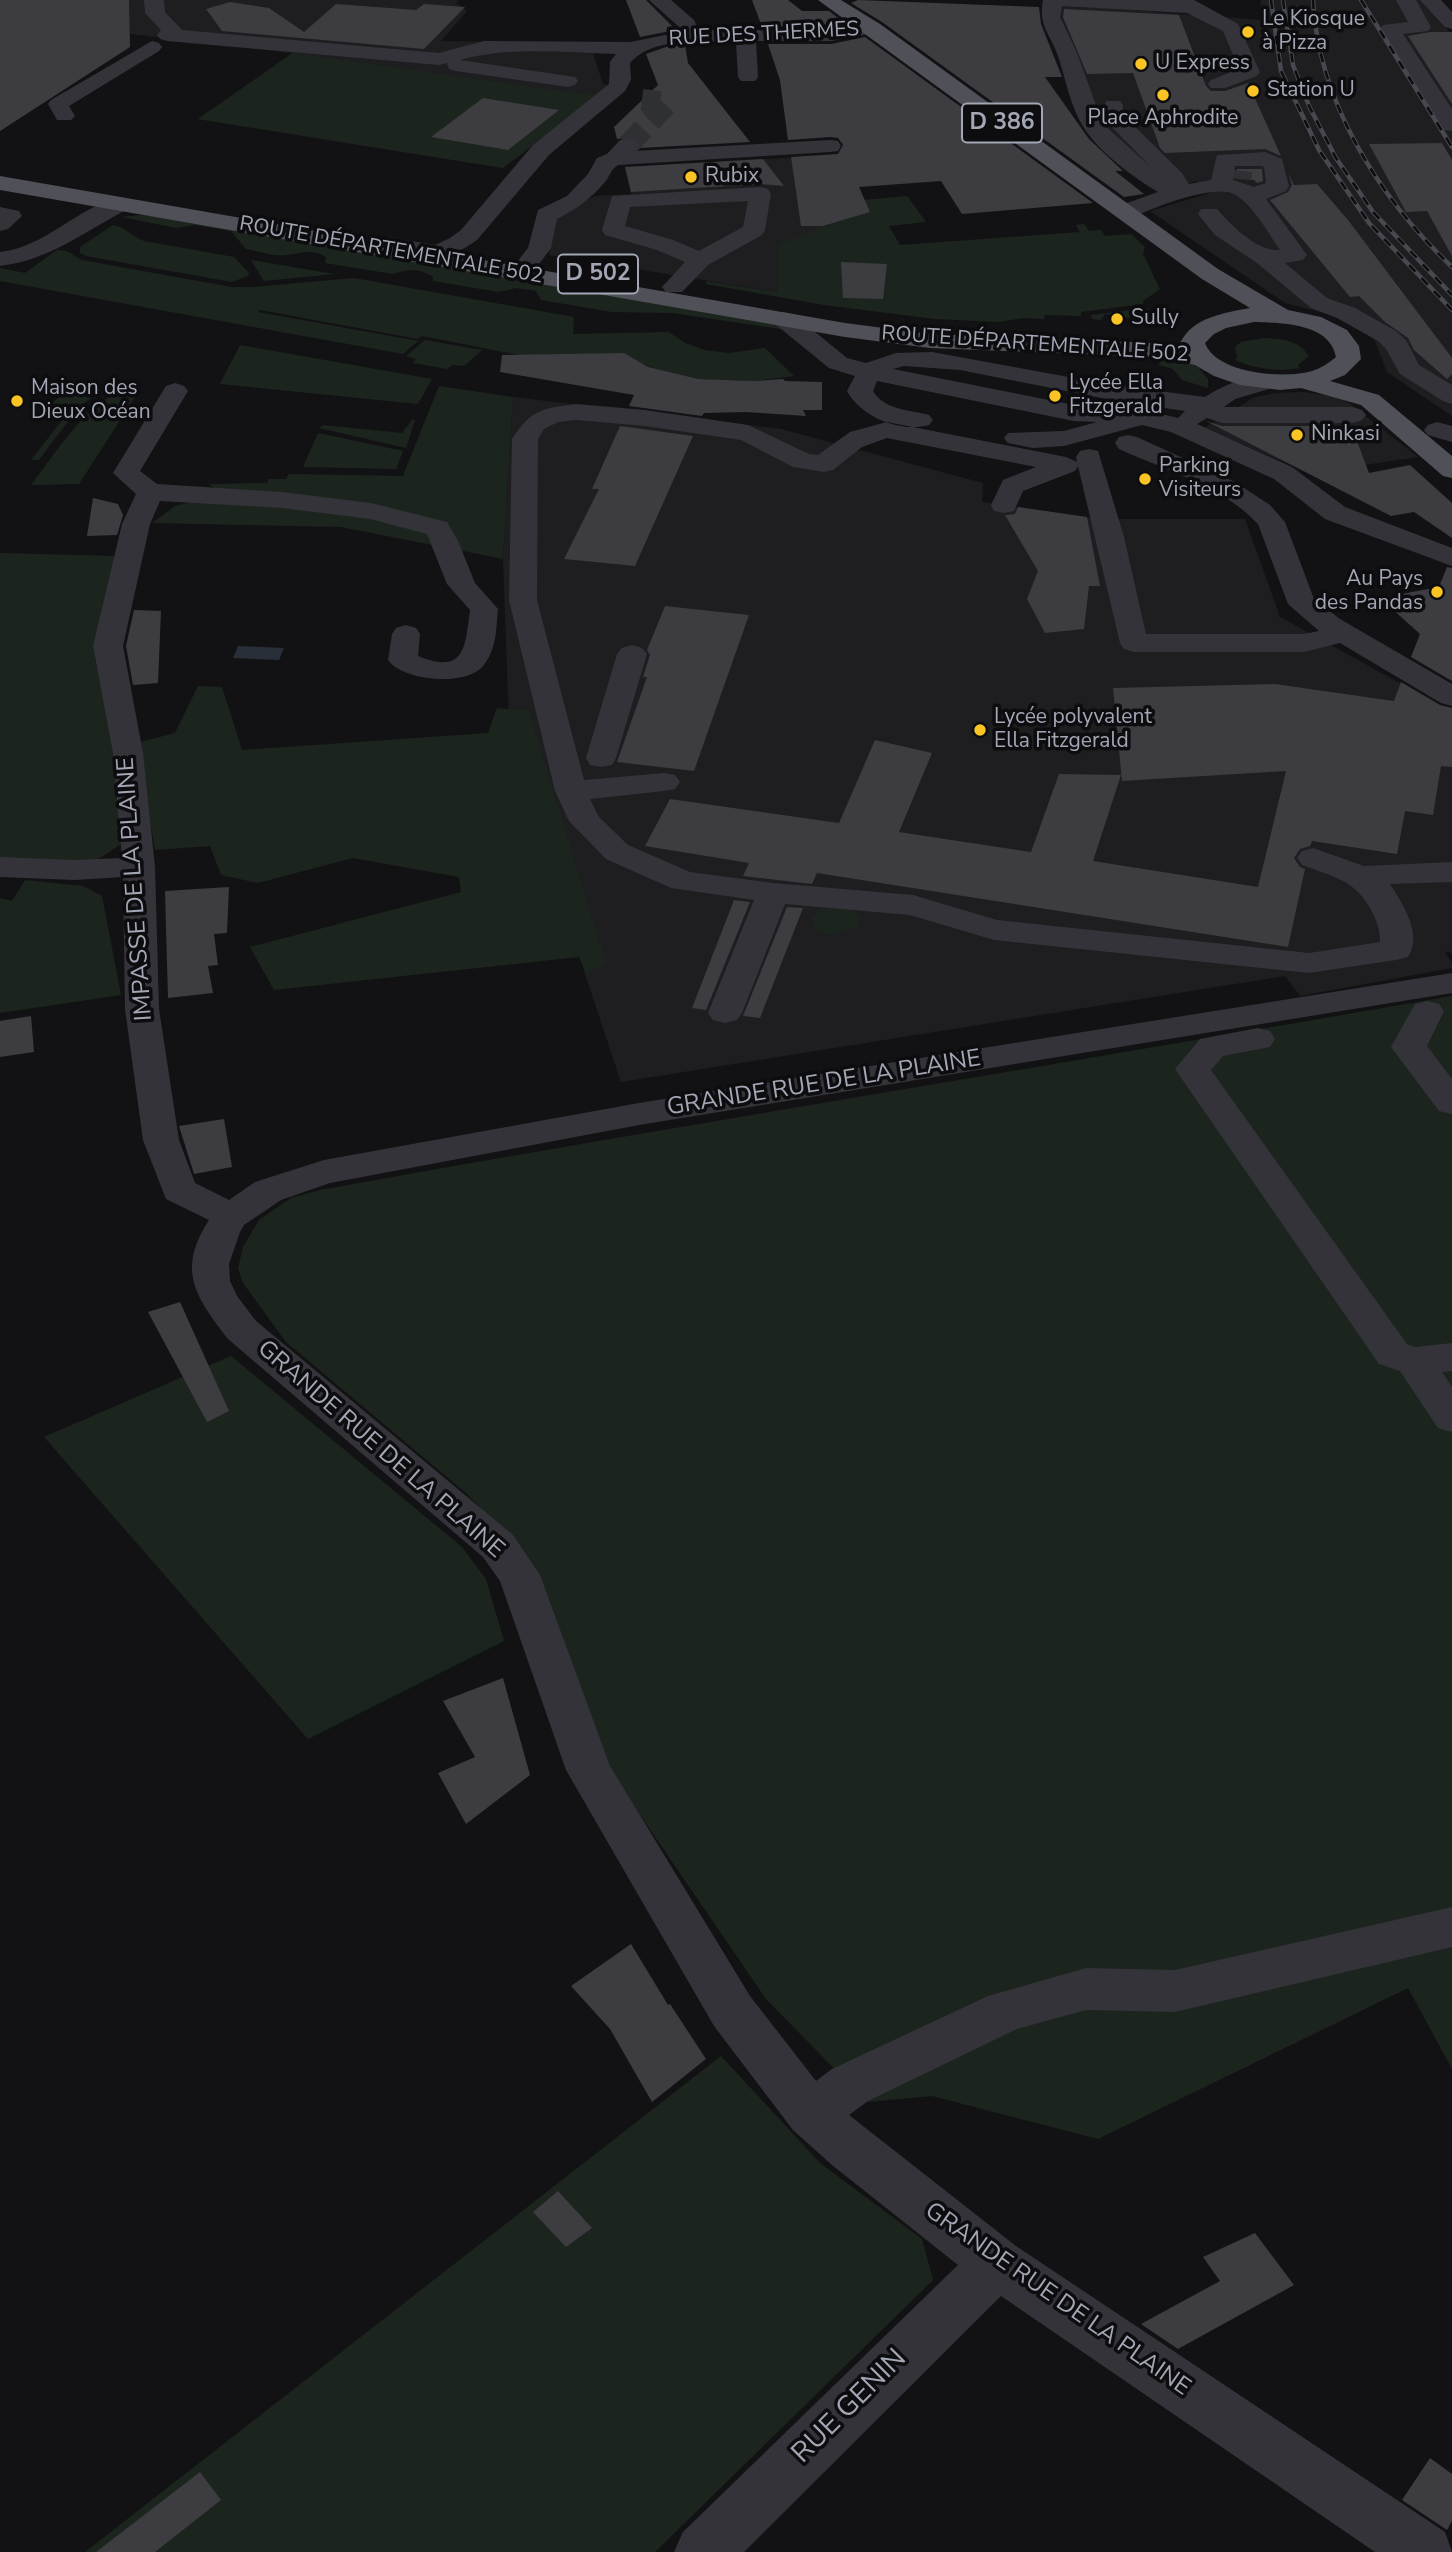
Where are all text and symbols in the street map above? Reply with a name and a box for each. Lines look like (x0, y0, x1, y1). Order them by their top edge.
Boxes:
place label: Le Kiosque à Pizza (1262, 7, 1365, 57)
street label: RUE DES THERMES (668, 17, 860, 53)
marker: Le Kiosque à Pizza (1240, 24, 1256, 40)
place label: U Express (1155, 51, 1250, 77)
marker: U Express (1133, 56, 1149, 72)
place label: Station U (1267, 78, 1355, 104)
marker: Station U (1245, 83, 1261, 99)
marker: Place Aphrodite (1155, 87, 1171, 103)
road number: D 386 (962, 104, 1042, 142)
place label: Place Aphrodite (1088, 106, 1238, 132)
place label: Rubix (705, 164, 759, 190)
marker: Rubix (683, 169, 699, 185)
street label: ROUTE DÉPARTEMENTALE 502 (237, 212, 545, 290)
road number: D 502 (558, 255, 638, 294)
place label: Sully (1131, 306, 1179, 332)
marker: Sully (1109, 311, 1125, 327)
street label: ROUTE DÉPARTEMENTALE 502 (881, 322, 1189, 368)
place label: Lycée Ella Fitzgerald (1069, 371, 1163, 421)
place label: Maison des Dieux Océan (31, 376, 151, 426)
marker: Lycée Ella Fitzgerald (1047, 388, 1063, 404)
marker: Maison des Dieux Océan (9, 393, 25, 409)
place label: Ninkasi (1311, 422, 1380, 448)
marker: Ninkasi (1289, 427, 1305, 443)
place label: Parking Visiteurs (1159, 454, 1241, 504)
marker: Parking Visiteurs (1137, 471, 1153, 487)
place label: Au Pays des Pandas (1315, 567, 1423, 617)
marker: Au Pays des Pandas (1429, 584, 1445, 600)
place label: Lycée polyvalent Ella Fitzgerald (994, 705, 1152, 755)
marker: Lycée polyvalent Ella Fitzgerald (972, 722, 988, 738)
street label: IMPASSE DE LA PLAINE (112, 756, 160, 1022)
street label: GRANDE RUE DE LA PLAINE (665, 1045, 983, 1123)
street label: GRANDE RUE DE LA PLAINE (251, 1335, 509, 1565)
street label: GRANDE RUE DE LA PLAINE (919, 2197, 1195, 2403)
street label: RUE GENIN (786, 2343, 914, 2471)

